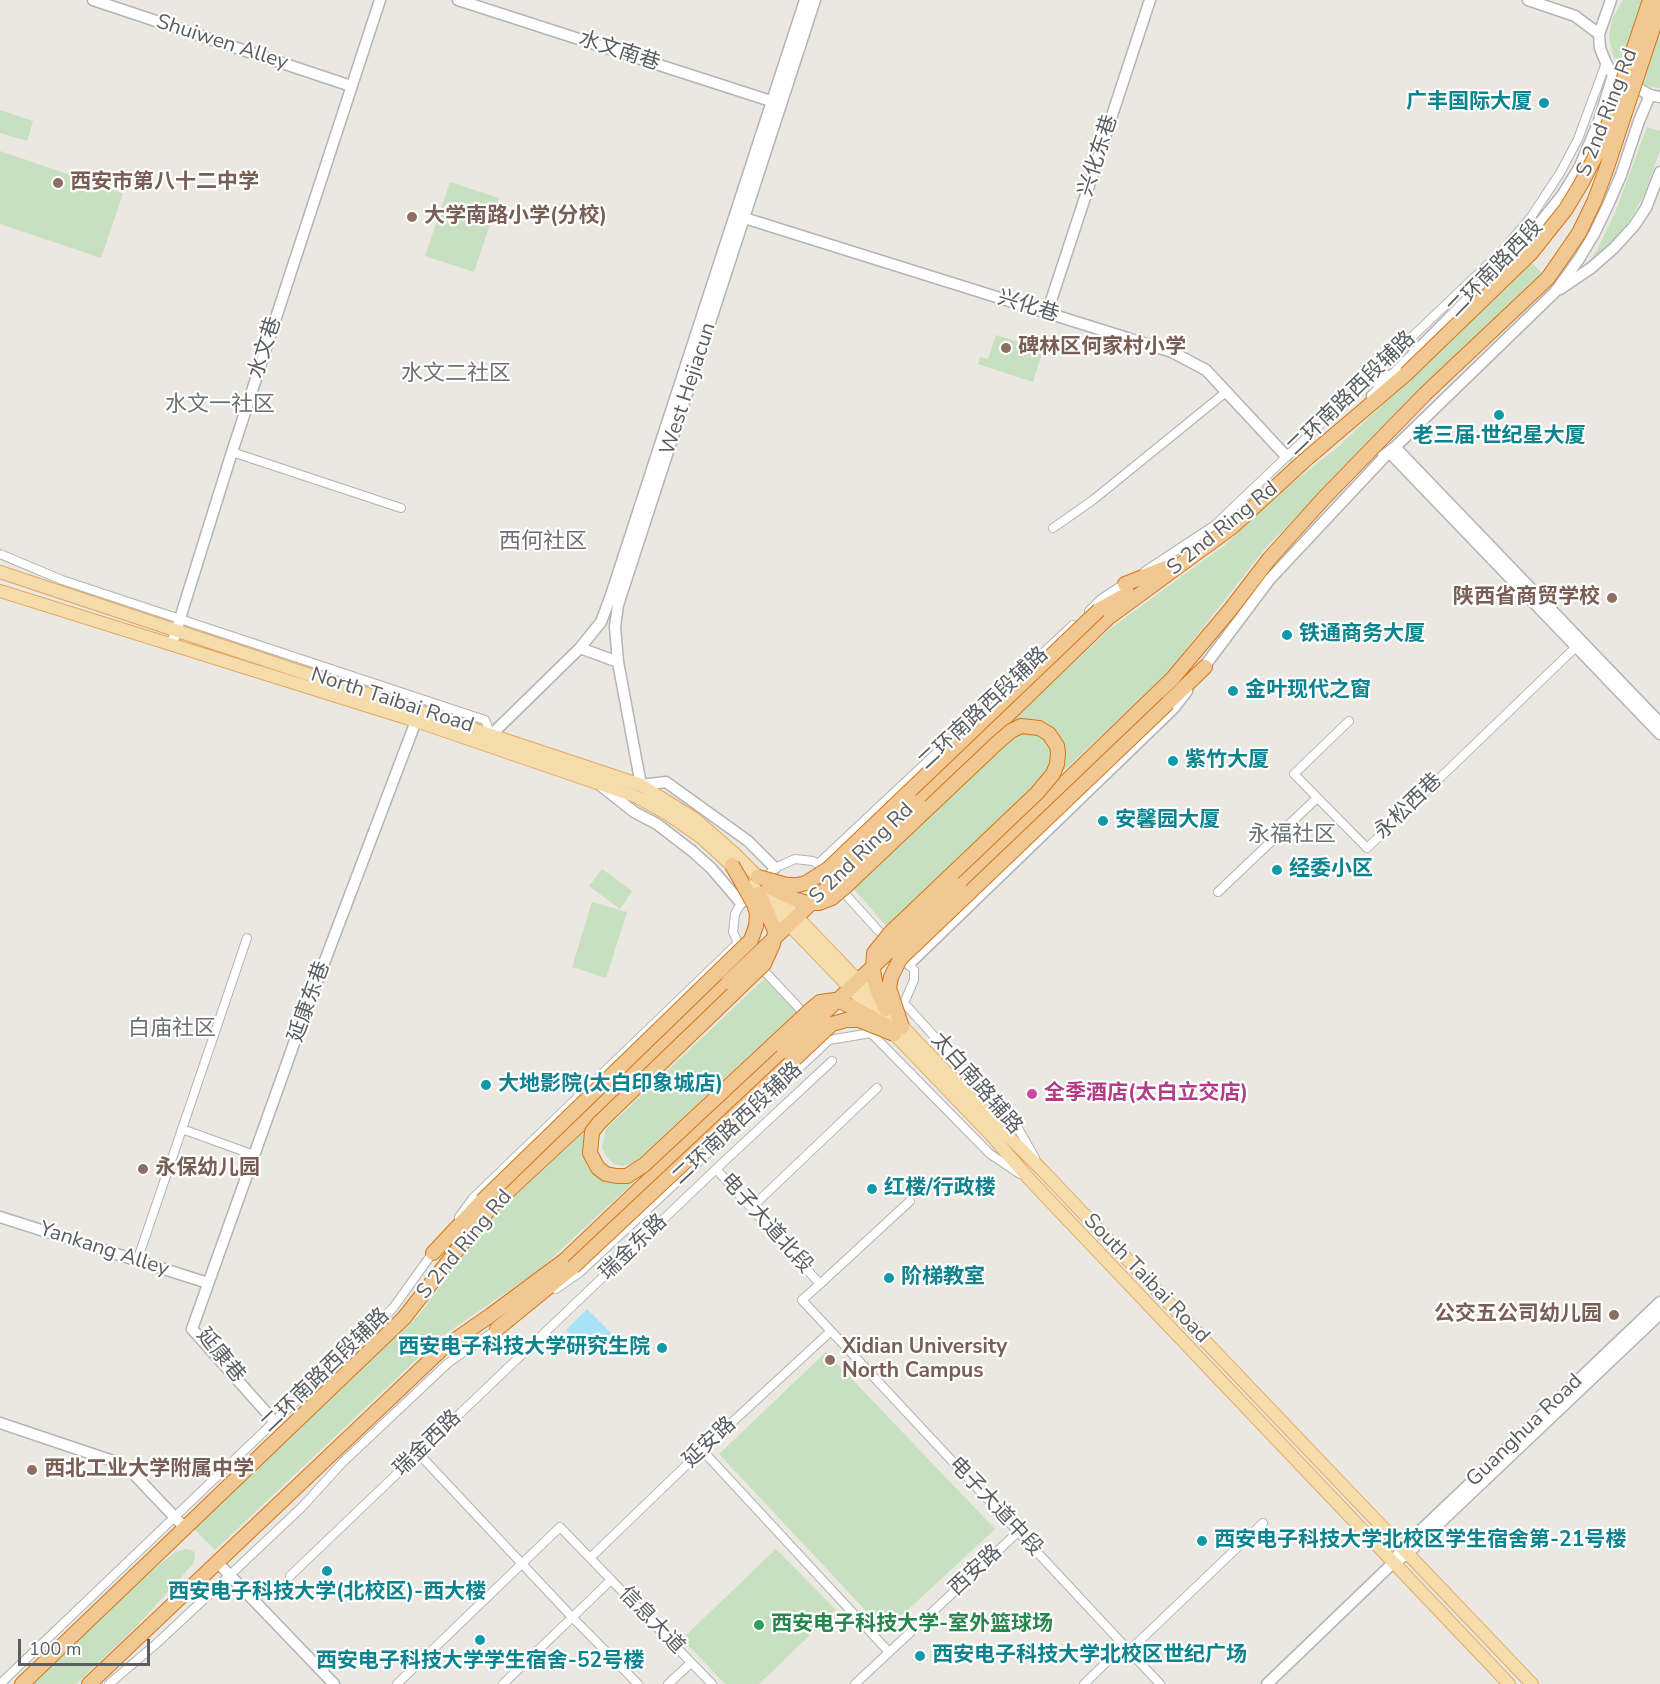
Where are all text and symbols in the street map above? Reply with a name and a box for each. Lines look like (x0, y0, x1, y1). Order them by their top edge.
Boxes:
street label: Shuiwen Alley (153, 10, 291, 76)
street label: 水文南巷 (575, 27, 663, 77)
street label: S 2nd Ring Rd (1572, 45, 1644, 181)
place label: 广丰国际大厦 (1406, 90, 1532, 116)
marker: 广丰国际大厦 (1537, 96, 1551, 110)
street label: 兴化东巷 (1074, 112, 1124, 200)
place label: 西安市第八十二中学 (70, 170, 259, 196)
marker: 西安市第八十二中学 (51, 176, 65, 190)
place label: 大学南路小学(分校) (424, 204, 607, 230)
marker: 大学南路小学(分校) (405, 210, 419, 224)
street label: 二环南路西段 (1443, 215, 1549, 323)
street label: 兴化巷 (994, 286, 1062, 328)
street label: 水文巷 (244, 314, 288, 382)
street label: West Hejiacun (656, 320, 722, 458)
street label: 二环南路西段辅路 (1283, 327, 1421, 461)
place label: 碑林区何家村小学 (1018, 335, 1186, 361)
marker: 碑林区何家村小学 (999, 341, 1013, 355)
district label: 水文二社区 (401, 362, 511, 388)
district label: 水文一社区 (165, 393, 275, 419)
marker: 老三届·世纪星大厦 (1492, 408, 1506, 422)
place label: 老三届·世纪星大厦 (1412, 424, 1586, 450)
street label: S 2nd Ring Rd (1163, 477, 1283, 581)
district label: 西何社区 (499, 530, 587, 556)
place label: 陕西省商贸学校 (1453, 585, 1600, 611)
marker: 陕西省商贸学校 (1605, 591, 1619, 605)
place label: 铁通商务大厦 (1299, 622, 1425, 648)
marker: 铁通商务大厦 (1280, 628, 1294, 642)
street label: 二环南路西段辅路 (914, 642, 1054, 776)
street label: North Taibai Road (308, 663, 476, 739)
place label: 金叶现代之窗 (1245, 678, 1371, 704)
marker: 金叶现代之窗 (1226, 684, 1240, 698)
place label: 紫竹大厦 (1185, 748, 1269, 774)
marker: 紫竹大厦 (1166, 754, 1180, 768)
street label: 永松西巷 (1370, 769, 1448, 845)
street label: S 2nd Ring Rd (805, 798, 919, 910)
place label: 安馨园大厦 (1115, 808, 1220, 834)
marker: 安馨园大厦 (1096, 814, 1110, 828)
district label: 永福社区 (1248, 823, 1336, 849)
place label: 经委小区 (1289, 857, 1373, 883)
marker: 经委小区 (1270, 863, 1284, 877)
street label: 延康东巷 (284, 958, 336, 1046)
district label: 白庙社区 (128, 1017, 216, 1043)
street label: 太白南路辅路 (925, 1028, 1027, 1140)
street label: 二环南路西段辅路 (668, 1057, 808, 1191)
place label: 大地影院(太白印象城店) (498, 1072, 723, 1098)
marker: 大地影院(太白印象城店) (479, 1078, 493, 1092)
place label: 全季酒店(太白立交店) (1044, 1081, 1248, 1107)
marker: 全季酒店(太白立交店) (1025, 1087, 1039, 1101)
place label: 永保幼儿园 (155, 1156, 260, 1182)
marker: 永保幼儿园 (136, 1162, 150, 1176)
street label: 电子大道北段 (714, 1169, 818, 1279)
place label: 红楼/行政楼 (884, 1176, 996, 1202)
marker: 红楼/行政楼 (865, 1182, 879, 1196)
street label: S 2nd Ring Rd (412, 1185, 518, 1305)
street label: South Taibai Road (1078, 1209, 1214, 1349)
street label: 瑞金东路 (595, 1210, 673, 1286)
street label: Yankang Alley (36, 1217, 172, 1283)
place label: 阶梯教室 (901, 1265, 985, 1291)
marker: 阶梯教室 (882, 1271, 896, 1285)
place label: 公交五公司幼儿园 (1434, 1302, 1602, 1328)
street label: 二环南路西段辅路 (257, 1304, 395, 1438)
marker: 公交五公司幼儿园 (1607, 1308, 1621, 1322)
street label: 延康巷 (190, 1324, 250, 1388)
place label: 西安电子科技大学研究生院 (398, 1335, 650, 1361)
place label: Xidian University North Campus (842, 1335, 1007, 1385)
marker: 西安电子科技大学研究生院 (655, 1341, 669, 1355)
marker: Xidian University North Campus (823, 1353, 837, 1367)
street label: Guanghua Road (1462, 1369, 1588, 1493)
street label: 瑞金西路 (389, 1406, 467, 1482)
street label: 延安路 (678, 1412, 742, 1474)
street label: 电子大道中段 (943, 1452, 1047, 1562)
place label: 西北工业大学附属中学 (44, 1457, 254, 1483)
marker: 西北工业大学附属中学 (25, 1463, 39, 1477)
place label: 西安电子科技大学北校区学生宿舍第-21号楼 (1214, 1528, 1626, 1554)
marker: 西安电子科技大学北校区学生宿舍第-21号楼 (1195, 1534, 1209, 1548)
street label: 西安路 (944, 1540, 1008, 1602)
marker: 西安电子科技大学(北校区)-西大楼 (320, 1564, 334, 1578)
place label: 西安电子科技大学(北校区)-西大楼 (168, 1580, 486, 1606)
street label: 信息大道 (613, 1582, 689, 1660)
place label: 西安电子科技大学-室外篮球场 (771, 1612, 1053, 1638)
marker: 西安电子科技大学-室外篮球场 (752, 1618, 766, 1632)
scale bar (21, 1627, 153, 1665)
marker: 西安电子科技大学学生宿舍-52号楼 (473, 1633, 487, 1647)
text: 100 m (29, 1637, 81, 1661)
place label: 西安电子科技大学北校区世纪广场 (932, 1643, 1247, 1669)
place label: 西安电子科技大学学生宿舍-52号楼 (316, 1649, 644, 1675)
marker: 西安电子科技大学北校区世纪广场 (913, 1649, 927, 1663)

